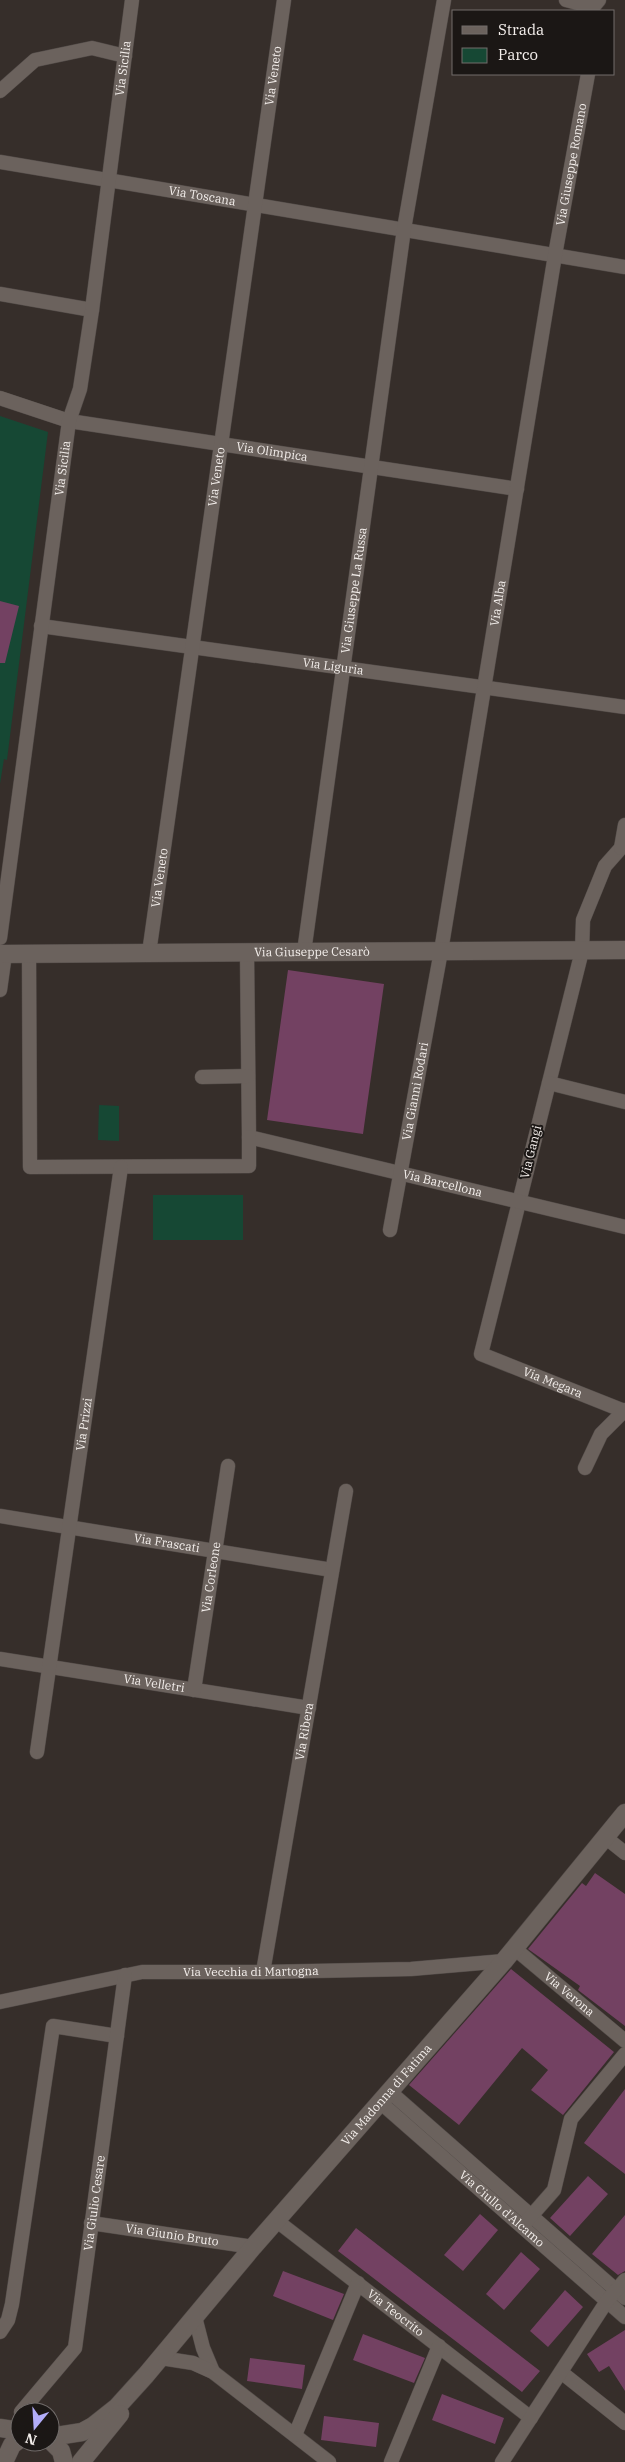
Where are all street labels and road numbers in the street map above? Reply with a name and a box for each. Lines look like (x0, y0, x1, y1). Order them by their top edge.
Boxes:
street label: Via Sicilia (112, 39, 134, 97)
street label: Via Veneto (261, 45, 284, 106)
street label: Via Giuseppe Romano (553, 102, 590, 227)
street label: Via Toscana (168, 182, 237, 209)
street label: Via Olimpica (235, 438, 309, 464)
street label: Via Sicilia (51, 439, 73, 497)
street label: Via Veneto (204, 446, 228, 507)
street label: Via Giuseppe La Russa (337, 526, 370, 654)
street label: Via Alba (486, 579, 509, 627)
street label: Via Liguria (302, 654, 365, 678)
street label: Via Veneto (148, 847, 171, 908)
street label: Via Giuseppe Cesarò (254, 944, 370, 959)
street label: Via Gianni Rodari (399, 1041, 431, 1142)
street label: Via Gangi (517, 1124, 544, 1180)
street label: Via Barcellona (401, 1166, 484, 1200)
street label: Via Megara (521, 1364, 585, 1401)
street label: Via Prizzi (72, 1397, 95, 1452)
street label: Via Frascati (133, 1530, 201, 1555)
street label: Via Corleone (198, 1541, 223, 1614)
street label: Via Velletri (123, 1671, 186, 1695)
street label: Via Ribera (292, 1701, 316, 1761)
street label: Via Vecchia di Martogna (183, 1963, 319, 1979)
street label: Via Verona (541, 1969, 598, 2019)
street label: Via Madonna di Fatima (338, 2040, 435, 2148)
street label: Via Giulio Cesare (80, 2154, 108, 2252)
street label: Via Ciullo d'Alcamo (456, 2167, 548, 2250)
street label: Via Giunio Bruto (125, 2220, 220, 2249)
street label: Via Teocrito (364, 2286, 427, 2339)

